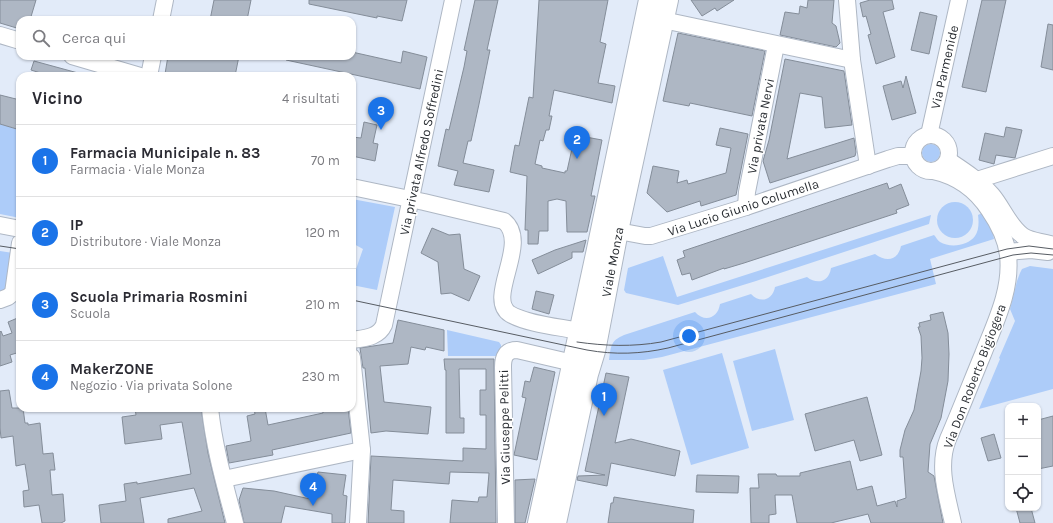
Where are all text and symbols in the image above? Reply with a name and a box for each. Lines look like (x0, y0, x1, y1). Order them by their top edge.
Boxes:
search box (16, 16, 356, 60)
street label: Via Parmenide (928, 23, 961, 110)
icon: search (30, 27, 52, 49)
text: Cerca qui (62, 29, 126, 47)
street label: Via privata Alfredo Soffredini (397, 68, 446, 237)
street label: Via privata Nervi (744, 77, 777, 175)
text: Vicino (32, 88, 83, 108)
text: 4 risultati (282, 91, 340, 106)
pin: 3 (368, 97, 394, 130)
pin: 2 (564, 126, 590, 159)
text: Farmacia Municipale n. 83 (70, 144, 260, 162)
text: 1 (43, 153, 47, 168)
text: 70 m (311, 153, 340, 168)
text: Farmacia · Viale Monza (70, 162, 205, 177)
street label: Via Lucio Giunio Columella (666, 176, 821, 239)
text: IP (70, 216, 83, 234)
text: 2 (41, 225, 49, 240)
text: 120 m (305, 225, 340, 240)
street label: Viale Monza (598, 226, 627, 298)
text: Distributore · Viale Monza (70, 234, 221, 249)
text: Scuola Primaria Rosmini (70, 288, 248, 306)
text: 3 (41, 297, 49, 312)
text: 210 m (305, 297, 340, 312)
street label: Via Don Roberto Bigiogera (940, 302, 1009, 450)
text: Scuola (70, 306, 110, 321)
your location (679, 326, 699, 346)
text: MakerZONE (70, 360, 154, 378)
text: 4 (41, 369, 49, 384)
text: 230 m (302, 369, 340, 384)
street label: Via Giuseppe Pelitti (496, 369, 513, 485)
text: Negozio · Via privata Solone (70, 378, 232, 393)
pin: 1 (591, 383, 617, 416)
map controls (1005, 403, 1041, 511)
button: + (1005, 403, 1041, 439)
button: − (1005, 439, 1041, 475)
pin: 4 (300, 473, 326, 506)
button: locate (1005, 475, 1041, 511)

